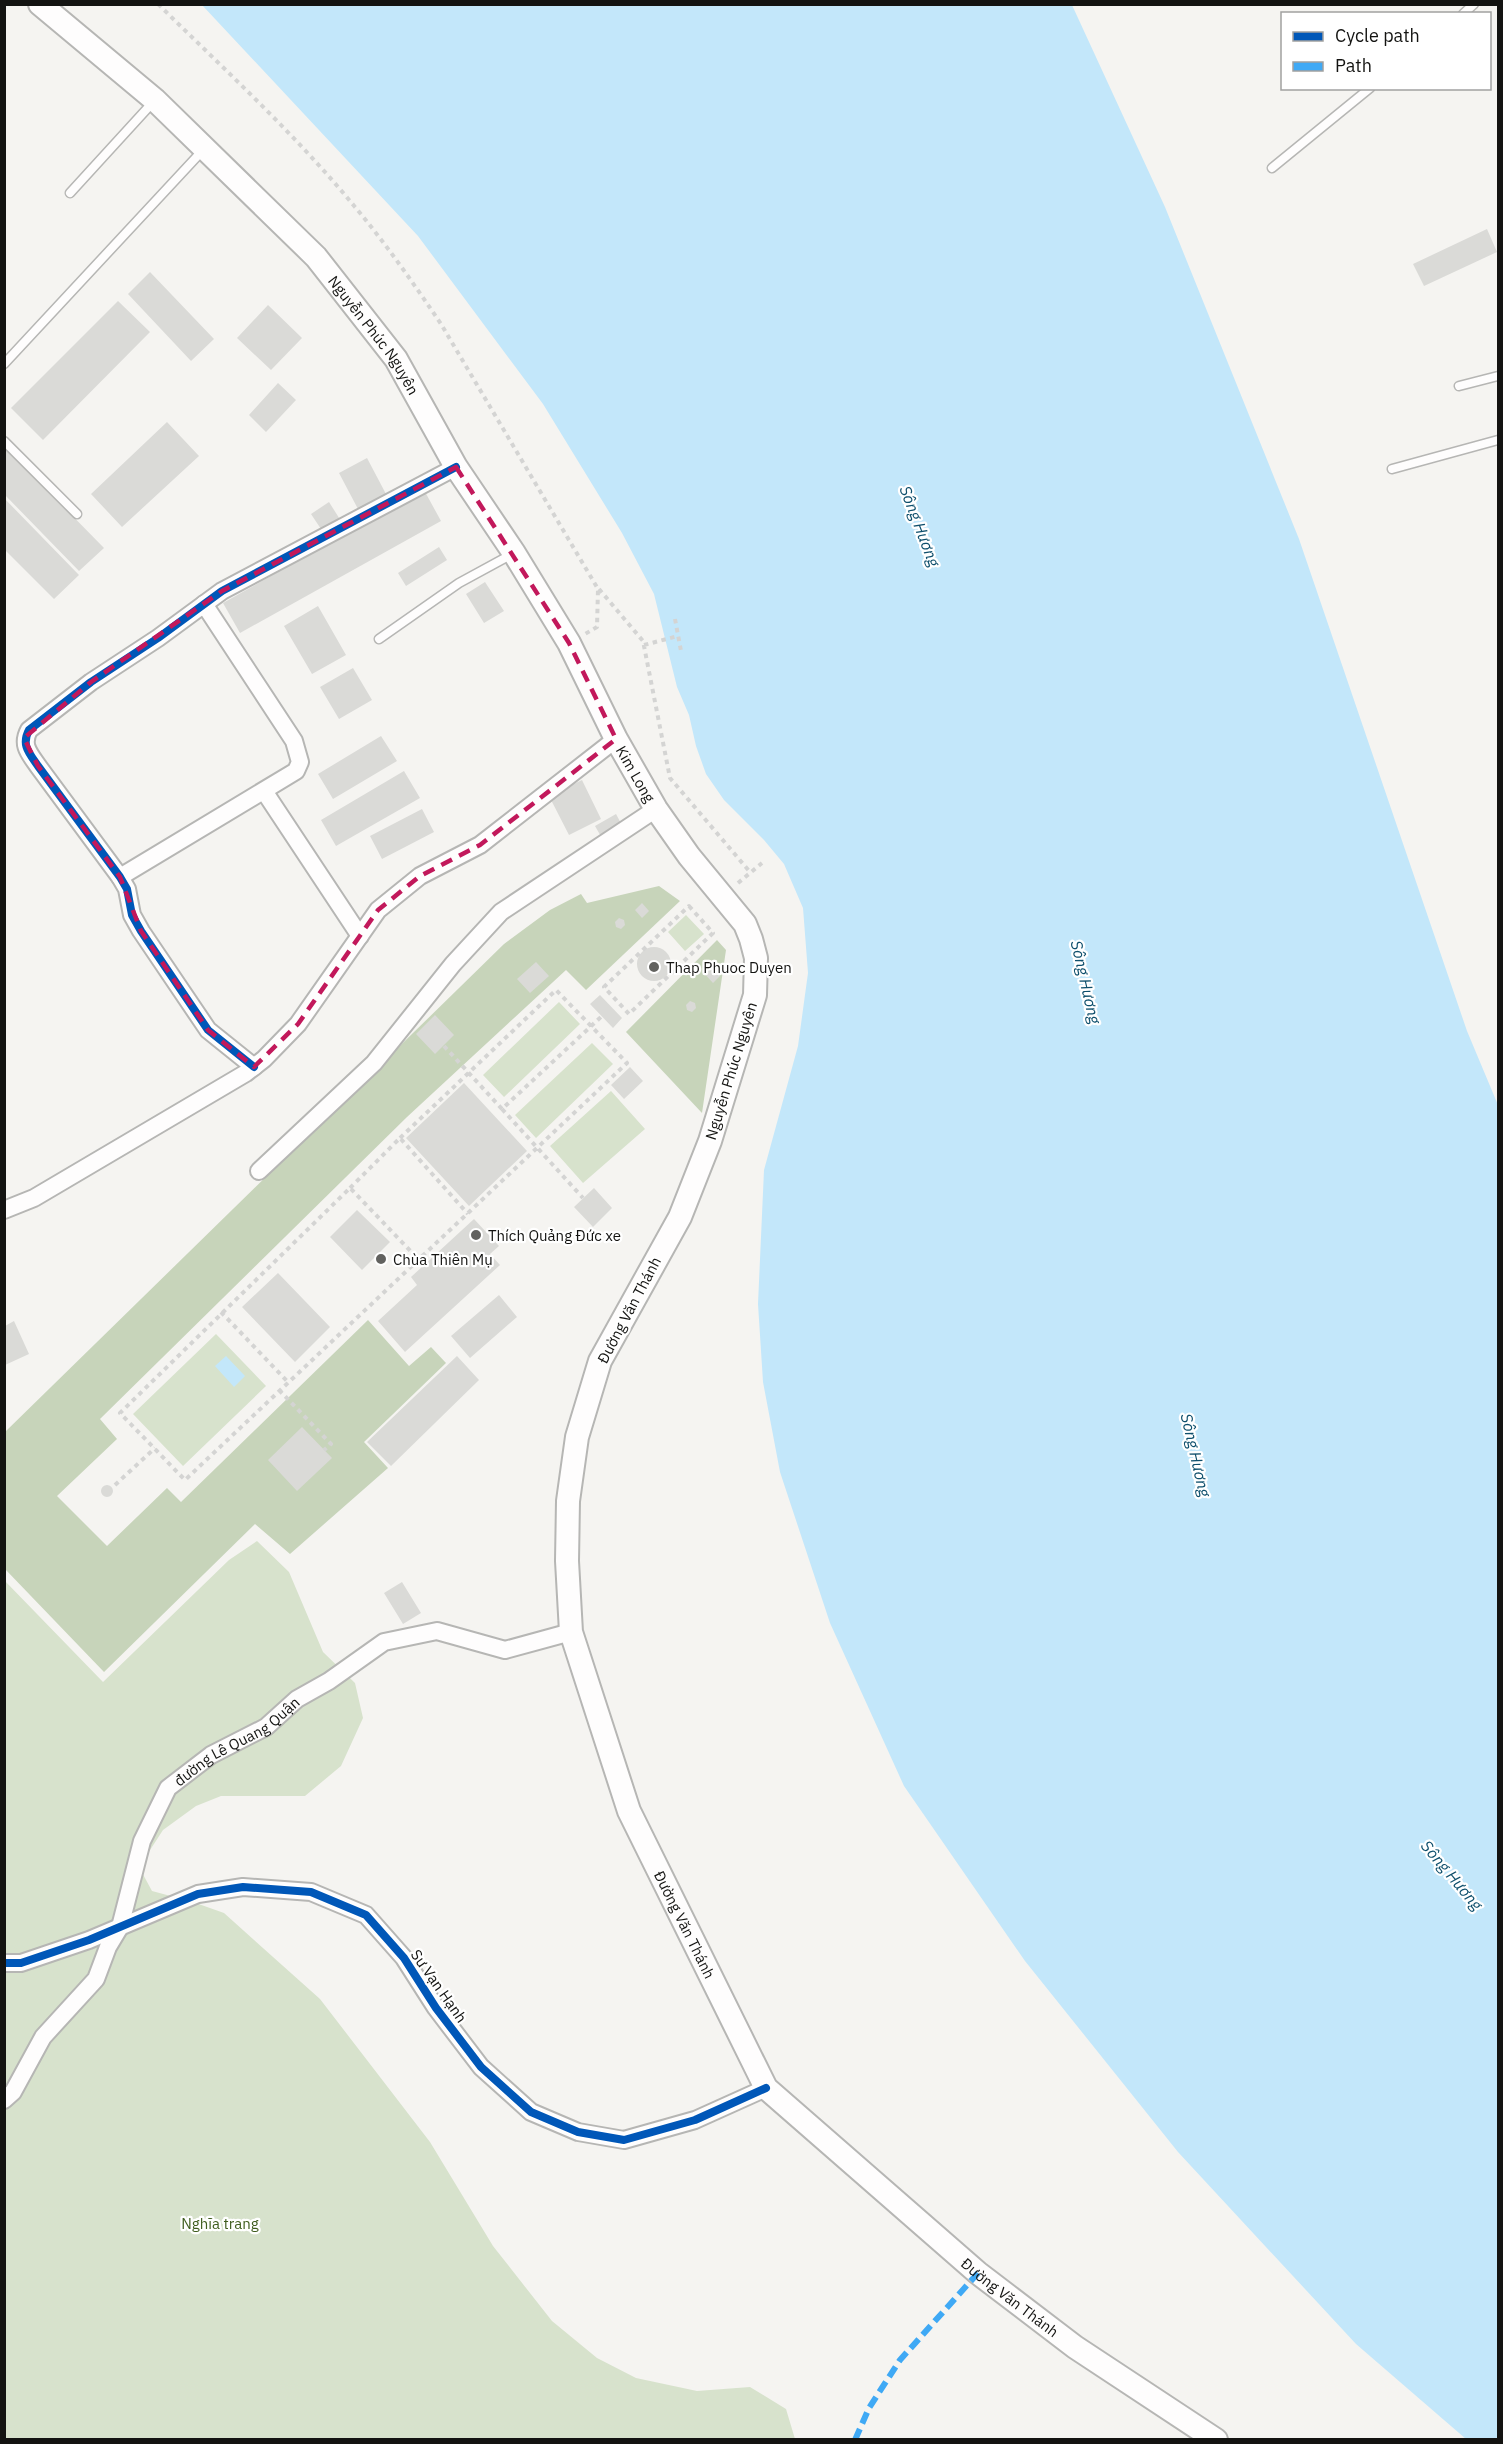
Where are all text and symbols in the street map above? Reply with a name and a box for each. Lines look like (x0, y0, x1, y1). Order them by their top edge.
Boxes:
legend (1281, 12, 1491, 90)
text: Cycle path (1335, 24, 1420, 47)
text: Path (1335, 54, 1372, 77)
street label: Nguyễn Phúc Nguyên (324, 271, 423, 398)
water label: Sông Hương (895, 483, 945, 570)
street label: Kim Long (612, 742, 660, 806)
water label: Sông Hương (1067, 938, 1105, 1026)
place label: Thap Phuoc Duyen (666, 958, 792, 977)
marker: Thap Phuoc Duyen (647, 960, 661, 974)
street label: Nguyễn Phúc Nguyên (701, 1000, 761, 1142)
place label: Thích Quảng Đức xe (488, 1226, 621, 1245)
marker: Thích Quảng Đức xe (469, 1228, 483, 1242)
place label: Chùa Thiên Mụ (393, 1250, 493, 1269)
marker: Chùa Thiên Mụ (374, 1252, 388, 1266)
street label: Đường Văn Thánh (593, 1253, 665, 1367)
water label: Sông Hương (1177, 1411, 1215, 1499)
street label: đường Lê Quang Quận (170, 1692, 303, 1790)
water label: Sông Hương (1417, 1836, 1488, 1915)
street label: Đường Văn Thánh (650, 1867, 720, 1982)
street label: Sư Vạn Hạnh (407, 1946, 471, 2026)
park label: Nghĩa trang (181, 2214, 259, 2233)
street label: Đường Văn Thánh (958, 2253, 1063, 2341)

